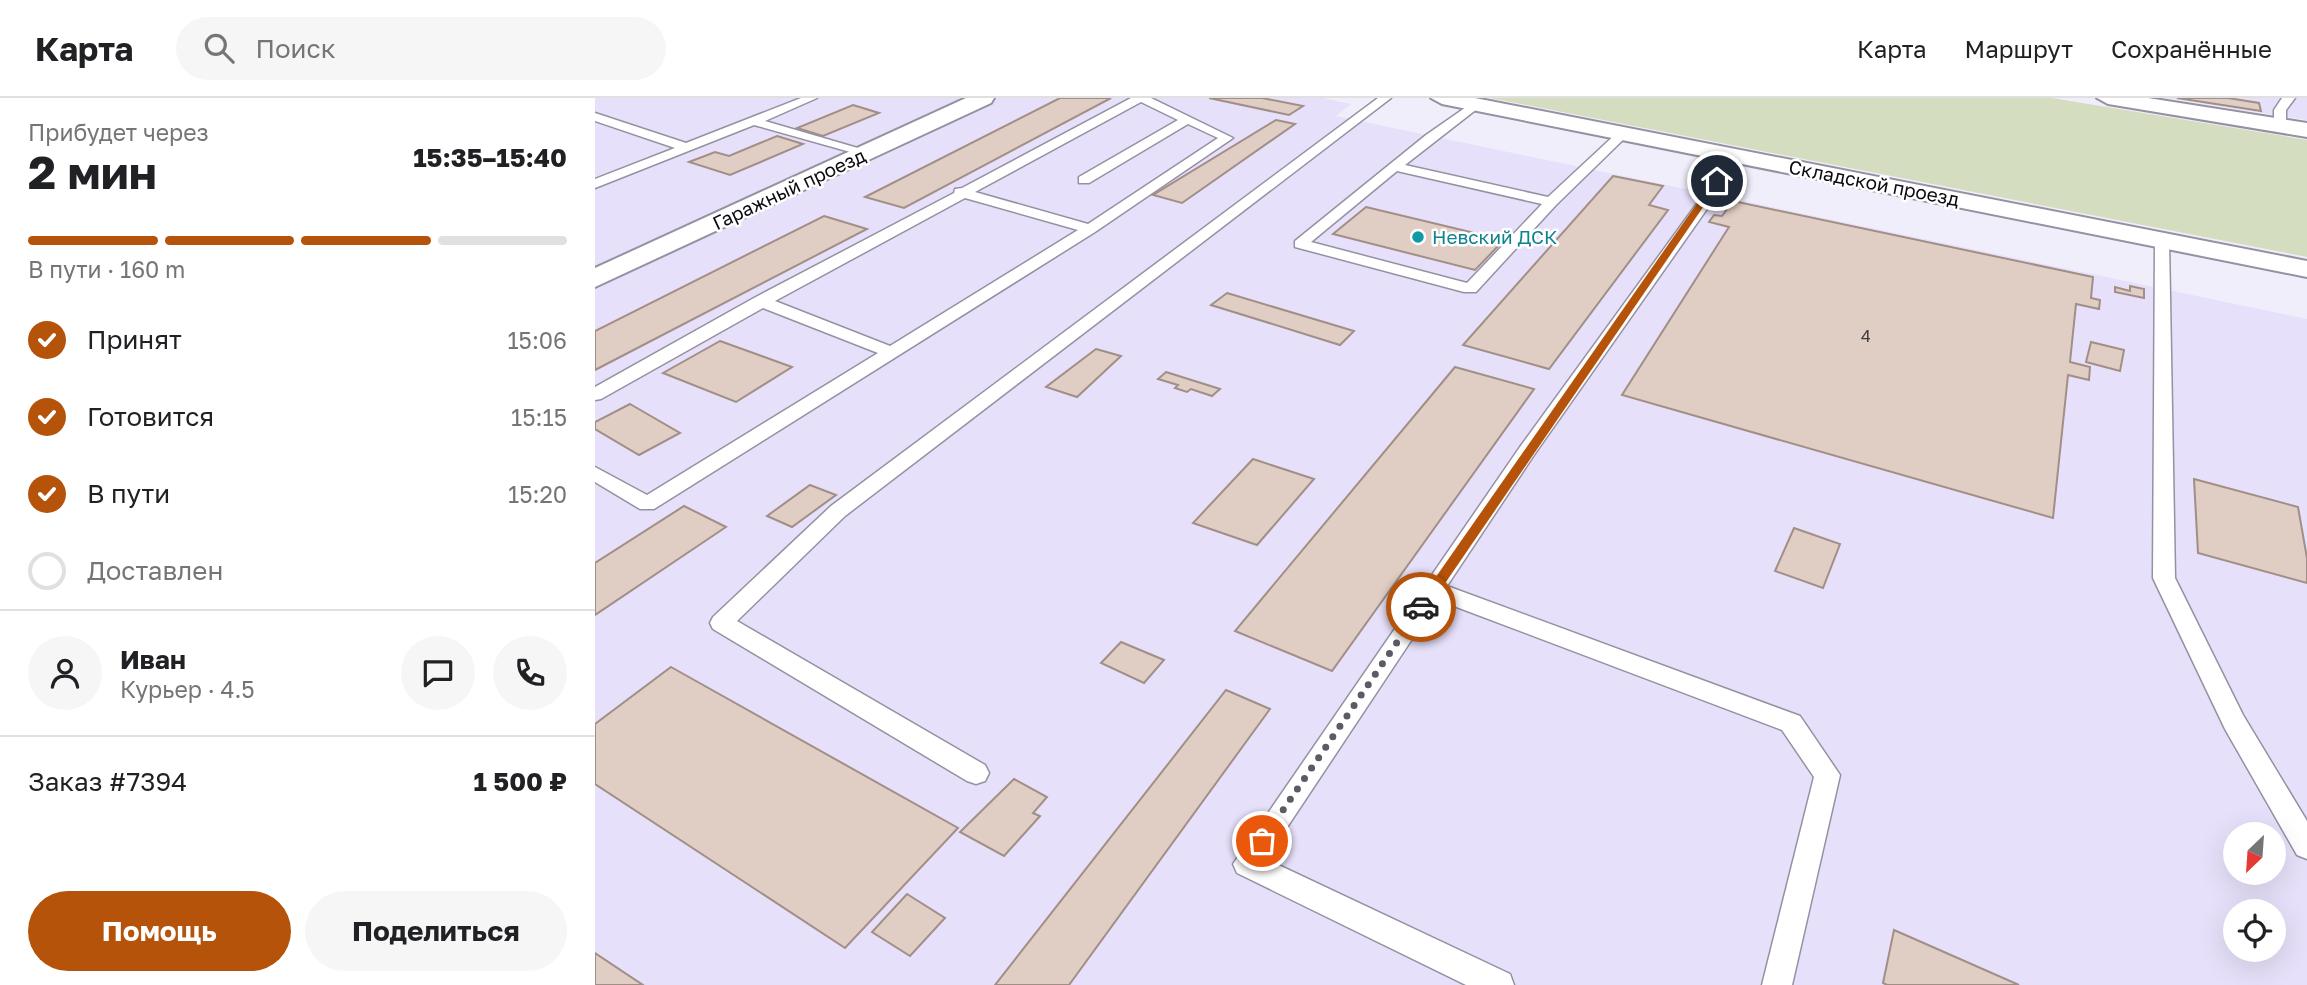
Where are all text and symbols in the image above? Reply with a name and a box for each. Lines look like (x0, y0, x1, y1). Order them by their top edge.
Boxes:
search box (176, 17, 666, 80)
text: Карта (35, 29, 134, 68)
icon: search (200, 29, 238, 67)
text: Поиск (256, 33, 336, 64)
text: Карта (1857, 34, 1927, 63)
text: Маршрут (1965, 34, 2073, 63)
text: Сохранённые (2111, 34, 2272, 63)
text: Прибудет через (28, 118, 209, 146)
text: 15:35–15:40 (413, 142, 567, 173)
street label: Гаражный проезд (709, 143, 869, 234)
text: 2 мин (28, 144, 157, 199)
pin (1687, 151, 1747, 211)
street label: Складской проезд (1787, 155, 1962, 210)
icon: home (1698, 162, 1736, 200)
place label: Невский ДСК (1432, 225, 1557, 248)
marker: Невский ДСК (1410, 229, 1426, 245)
text: В пути · 160 m (28, 255, 185, 283)
icon: check (28, 321, 66, 359)
text: Принят (87, 324, 182, 355)
text: 15:06 (507, 326, 567, 354)
house number: 4 (1861, 326, 1871, 346)
icon: check (28, 398, 66, 436)
text: Готовится (87, 401, 214, 432)
text: 15:15 (511, 403, 567, 431)
icon: check (28, 475, 66, 513)
text: В пути (87, 478, 170, 509)
text: 15:20 (508, 480, 567, 508)
text: Доставлен (87, 555, 223, 586)
courier (1386, 572, 1456, 642)
icon: car (1402, 588, 1440, 626)
button: person (28, 636, 102, 710)
button: chat (401, 636, 475, 710)
button: phone (493, 636, 567, 710)
text: Иван (120, 644, 186, 675)
text: Курьер · 4.5 (120, 675, 255, 703)
text: Заказ #7394 (28, 766, 187, 797)
text: 1 500 ₽ (473, 766, 567, 797)
pin (1232, 811, 1292, 871)
icon: bag (1243, 822, 1281, 860)
north arrow (2223, 822, 2285, 886)
map controls (2223, 822, 2286, 962)
button: Помощь (28, 891, 291, 971)
button: Поделиться (305, 891, 567, 971)
button: locate (2223, 899, 2286, 962)

